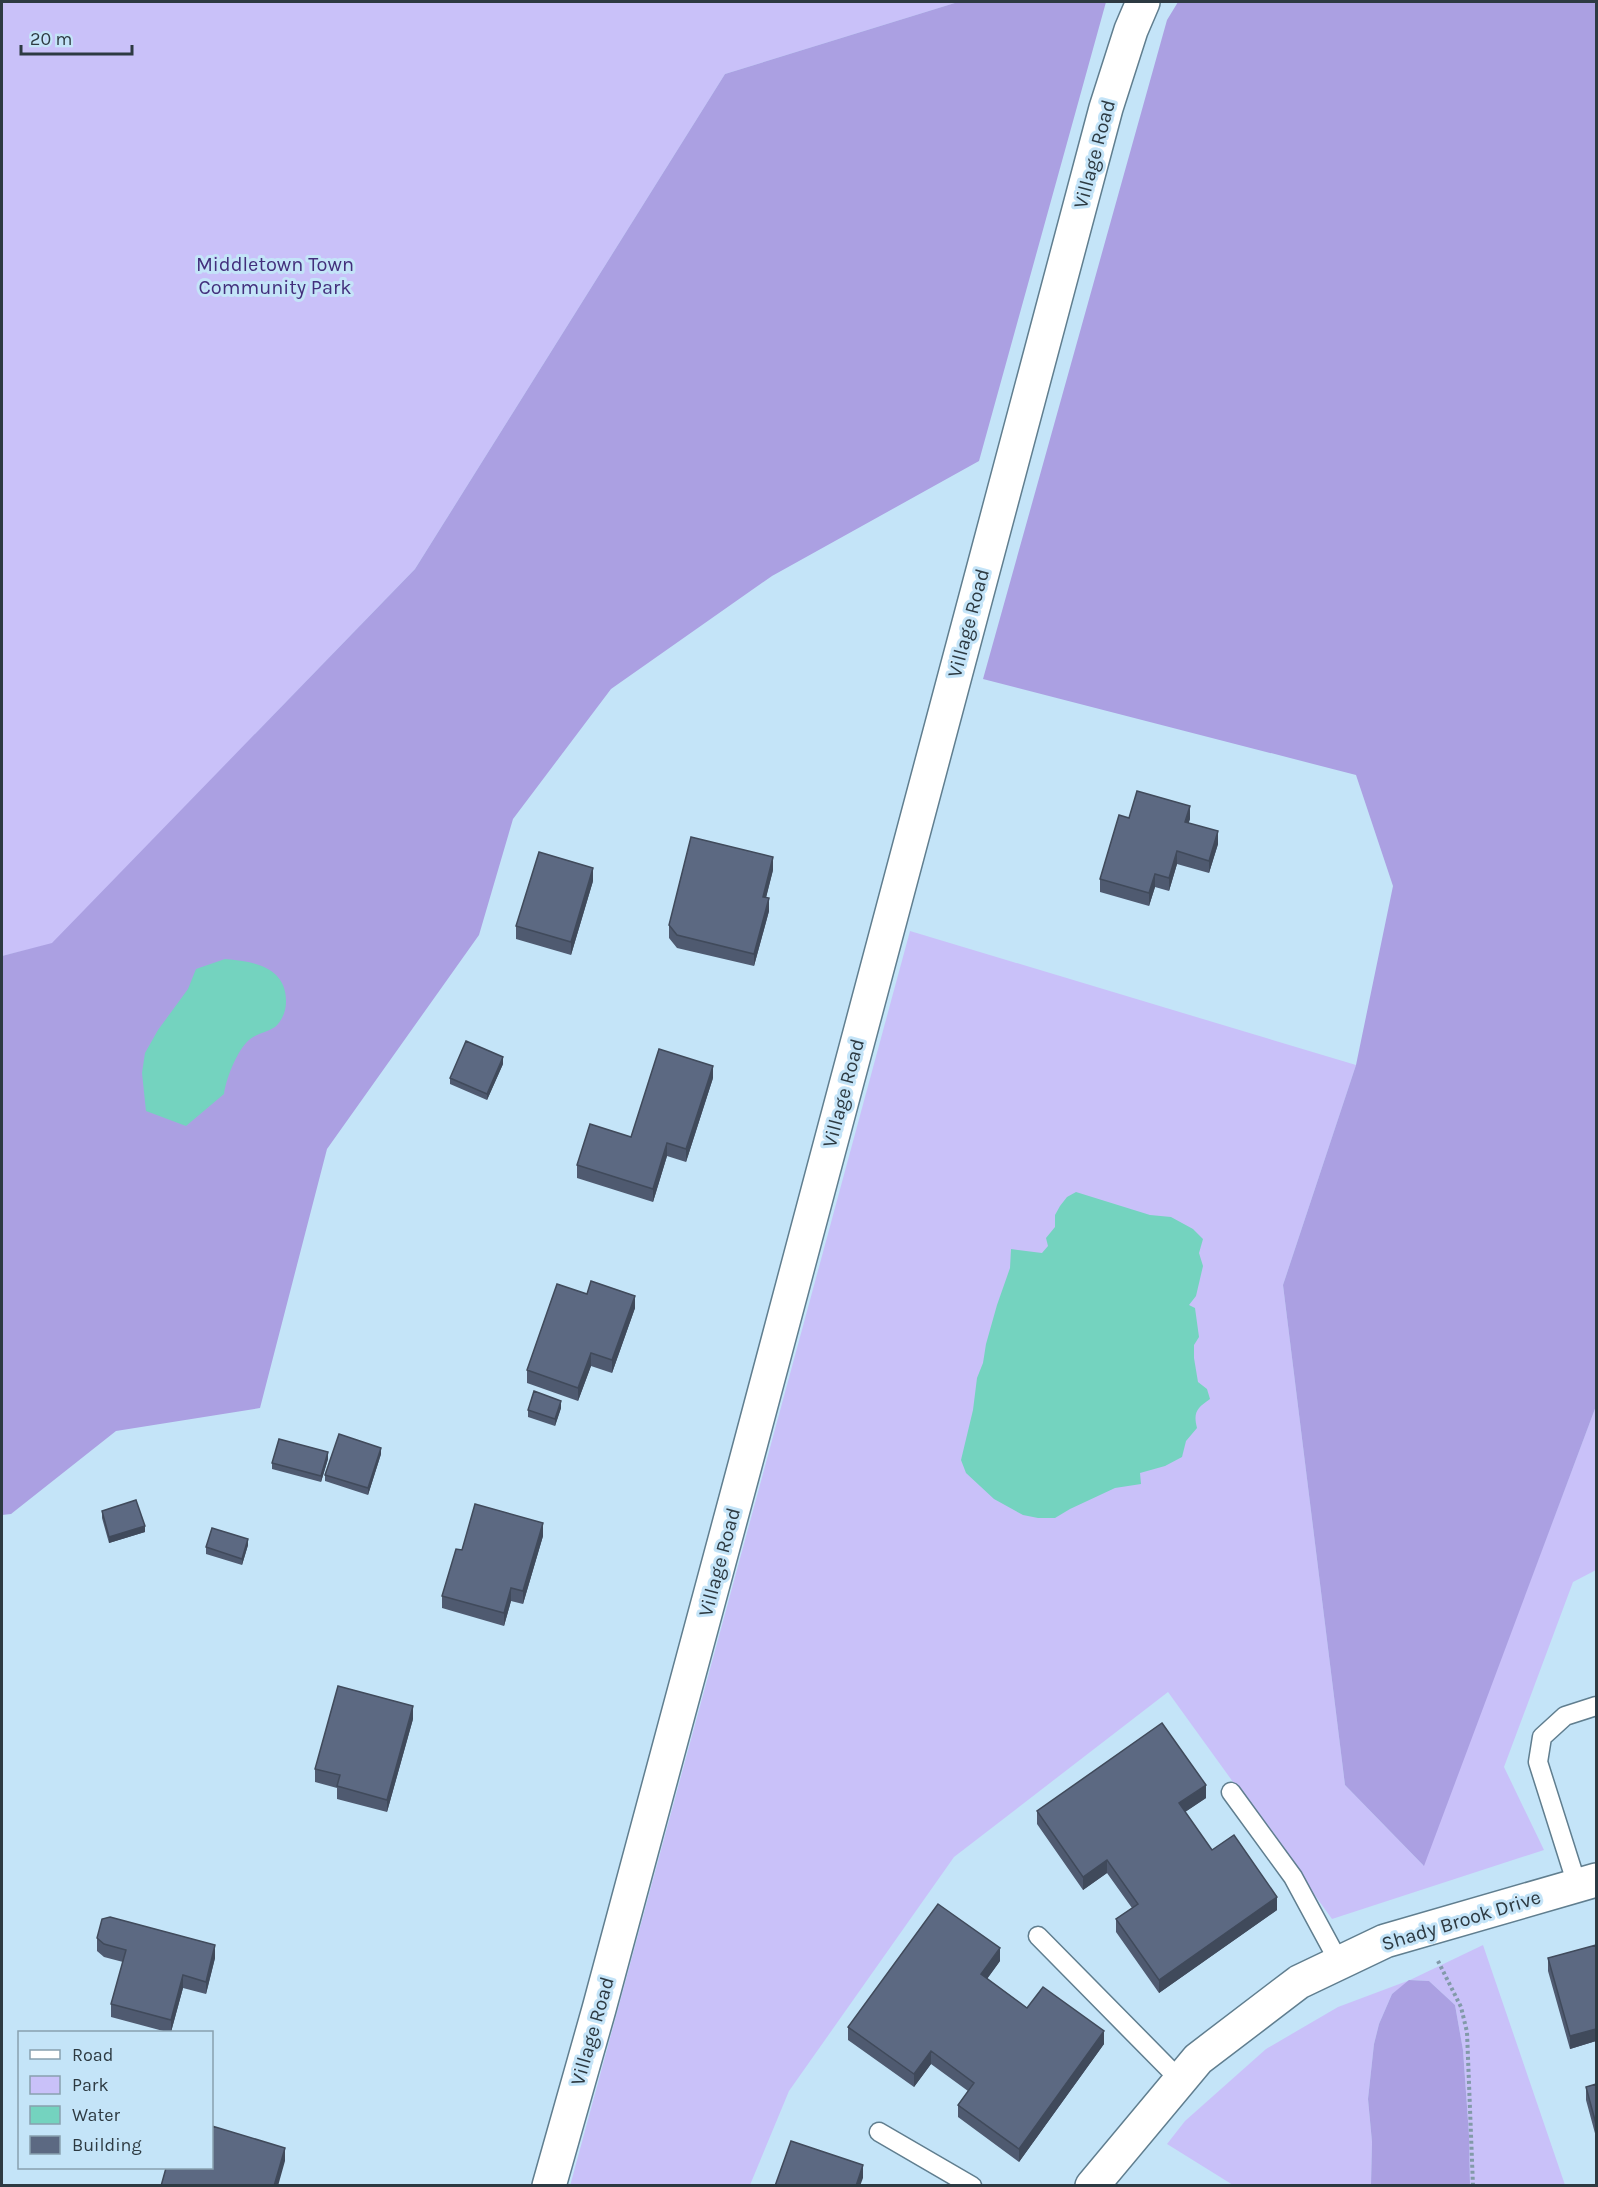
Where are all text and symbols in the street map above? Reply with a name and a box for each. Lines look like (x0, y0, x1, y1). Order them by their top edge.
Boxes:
scale bar (21, 18, 132, 56)
text: 20 m (30, 28, 72, 50)
street label: Village Road (1069, 97, 1120, 211)
park label: Middletown Town Community Park (196, 253, 354, 299)
street label: Village Road (943, 566, 994, 680)
street label: Village Road (818, 1036, 869, 1150)
street label: Village Road (694, 1505, 745, 1619)
street label: Shady Brook Drive (1379, 1885, 1544, 1956)
street label: Village Road (566, 1974, 619, 2088)
legend (18, 2031, 213, 2169)
text: Road (72, 2044, 113, 2066)
text: Park (72, 2074, 109, 2096)
text: Water (72, 2104, 120, 2126)
text: Building (72, 2134, 142, 2156)

